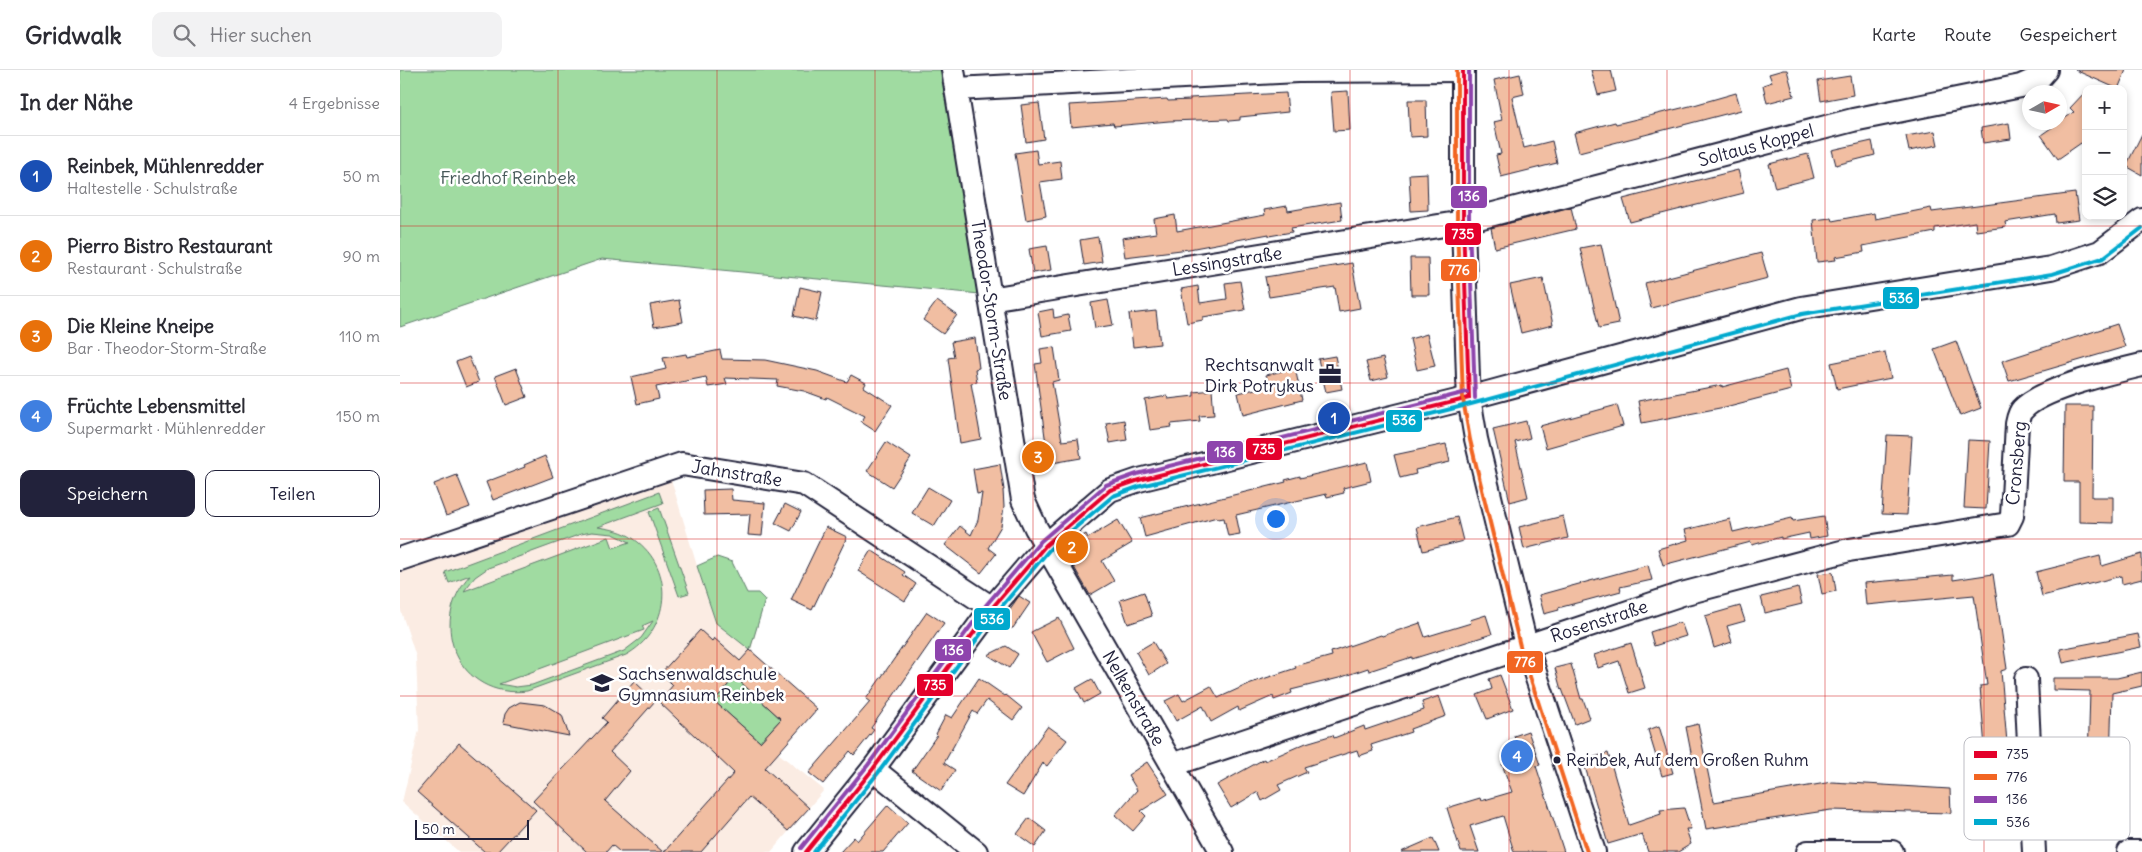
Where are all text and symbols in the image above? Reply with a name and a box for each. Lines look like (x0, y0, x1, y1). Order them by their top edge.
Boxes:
search box (152, 12, 502, 57)
text: Gridwalk (25, 20, 122, 50)
icon: search (170, 21, 198, 49)
text: Hier suchen (210, 23, 312, 47)
text: Karte (1872, 23, 1916, 46)
text: Route (1944, 23, 1991, 46)
text: Gespeichert (2019, 23, 2117, 46)
north arrow (2022, 85, 2067, 130)
map controls (2082, 85, 2127, 220)
button: + (2082, 85, 2127, 130)
text: In der Nähe (20, 89, 133, 116)
text: 4 Ergebnisse (289, 93, 380, 113)
street label: Soltaus Koppel (1696, 119, 1816, 171)
button: − (2082, 130, 2127, 175)
text: Reinbek, Mühlenredder (67, 154, 264, 178)
text: 1 (33, 166, 39, 186)
text: 50 m (342, 166, 380, 186)
park label: Friedhof Reinbek (440, 166, 576, 189)
button: layers (2082, 175, 2127, 220)
text: Haltestelle · Schulstraße (67, 178, 238, 198)
line badge: 136 (1450, 185, 1488, 209)
text: 136 (1458, 187, 1480, 205)
street label: Theodor-Storm-Straße (966, 218, 1018, 402)
line badge: 735 (1444, 222, 1482, 246)
text: 735 (1452, 225, 1474, 243)
text: Pierro Bistro Restaurant (67, 234, 272, 258)
street label: Lessingstraße (1170, 241, 1284, 281)
text: 2 (32, 246, 40, 266)
text: 90 m (342, 246, 380, 266)
text: Restaurant · Schulstraße (67, 258, 242, 278)
line badge: 776 (1440, 258, 1478, 282)
text: 776 (1448, 261, 1470, 279)
line badge: 536 (1882, 286, 1920, 310)
text: 536 (1889, 289, 1913, 307)
text: Die Kleine Kneipe (67, 314, 214, 338)
text: 3 (31, 326, 41, 346)
text: 110 m (339, 326, 380, 346)
text: Bar · Theodor-Storm-Straße (67, 338, 267, 358)
place label: Rechtsanwalt Dirk Potrykus (1204, 353, 1314, 397)
office icon: Rechtsanwalt Dirk Potrykus (1317, 361, 1343, 387)
text: Früchte Lebensmittel (67, 394, 246, 418)
pin: 1 (1318, 399, 1350, 437)
text: 4 (31, 406, 41, 426)
text: 150 m (336, 406, 380, 426)
line badge: 536 (1385, 409, 1423, 433)
text: 536 (1392, 411, 1416, 429)
text: Supermarkt · Mühlenredder (67, 418, 265, 438)
street label: Cronsberg (2001, 420, 2031, 506)
line badge: 735 (1245, 437, 1283, 461)
pin: 3 (1022, 438, 1054, 476)
line badge: 136 (1206, 440, 1244, 464)
text: 735 (1253, 440, 1275, 458)
text: 136 (1214, 443, 1236, 461)
street label: Jahnstraße (690, 454, 784, 492)
button: Speichern (20, 470, 195, 517)
button: Teilen (205, 470, 380, 517)
your location (1263, 506, 1289, 532)
pin: 2 (1056, 528, 1088, 566)
street label: Rosenstraße (1547, 594, 1651, 648)
line badge: 536 (973, 607, 1011, 631)
text: 536 (980, 610, 1004, 628)
line badge: 136 (934, 638, 972, 662)
text: 136 (942, 641, 964, 659)
street label: Nelkenstraße (1097, 646, 1171, 750)
line badge: 776 (1506, 650, 1544, 674)
text: 776 (1514, 653, 1536, 671)
place label: Sachsenwaldschule Gymnasium Reinbek (618, 662, 785, 706)
school or university icon: Sachsenwaldschule Gymnasium Reinbek (589, 670, 615, 696)
line badge: 735 (916, 673, 954, 697)
text: 735 (924, 676, 946, 694)
pin: 4 (1501, 737, 1533, 775)
legend (1964, 737, 2130, 840)
text: 735 (2006, 745, 2029, 763)
place label: Reinbek, Auf dem Großen Ruhm (1566, 749, 1809, 771)
marker: Reinbek, Auf dem Großen Ruhm (1552, 755, 1562, 765)
text: 776 (2006, 768, 2028, 786)
text: 136 (2006, 790, 2028, 808)
text: 536 (2006, 813, 2030, 831)
scale bar (415, 817, 529, 840)
text: 50 m (422, 820, 455, 838)

